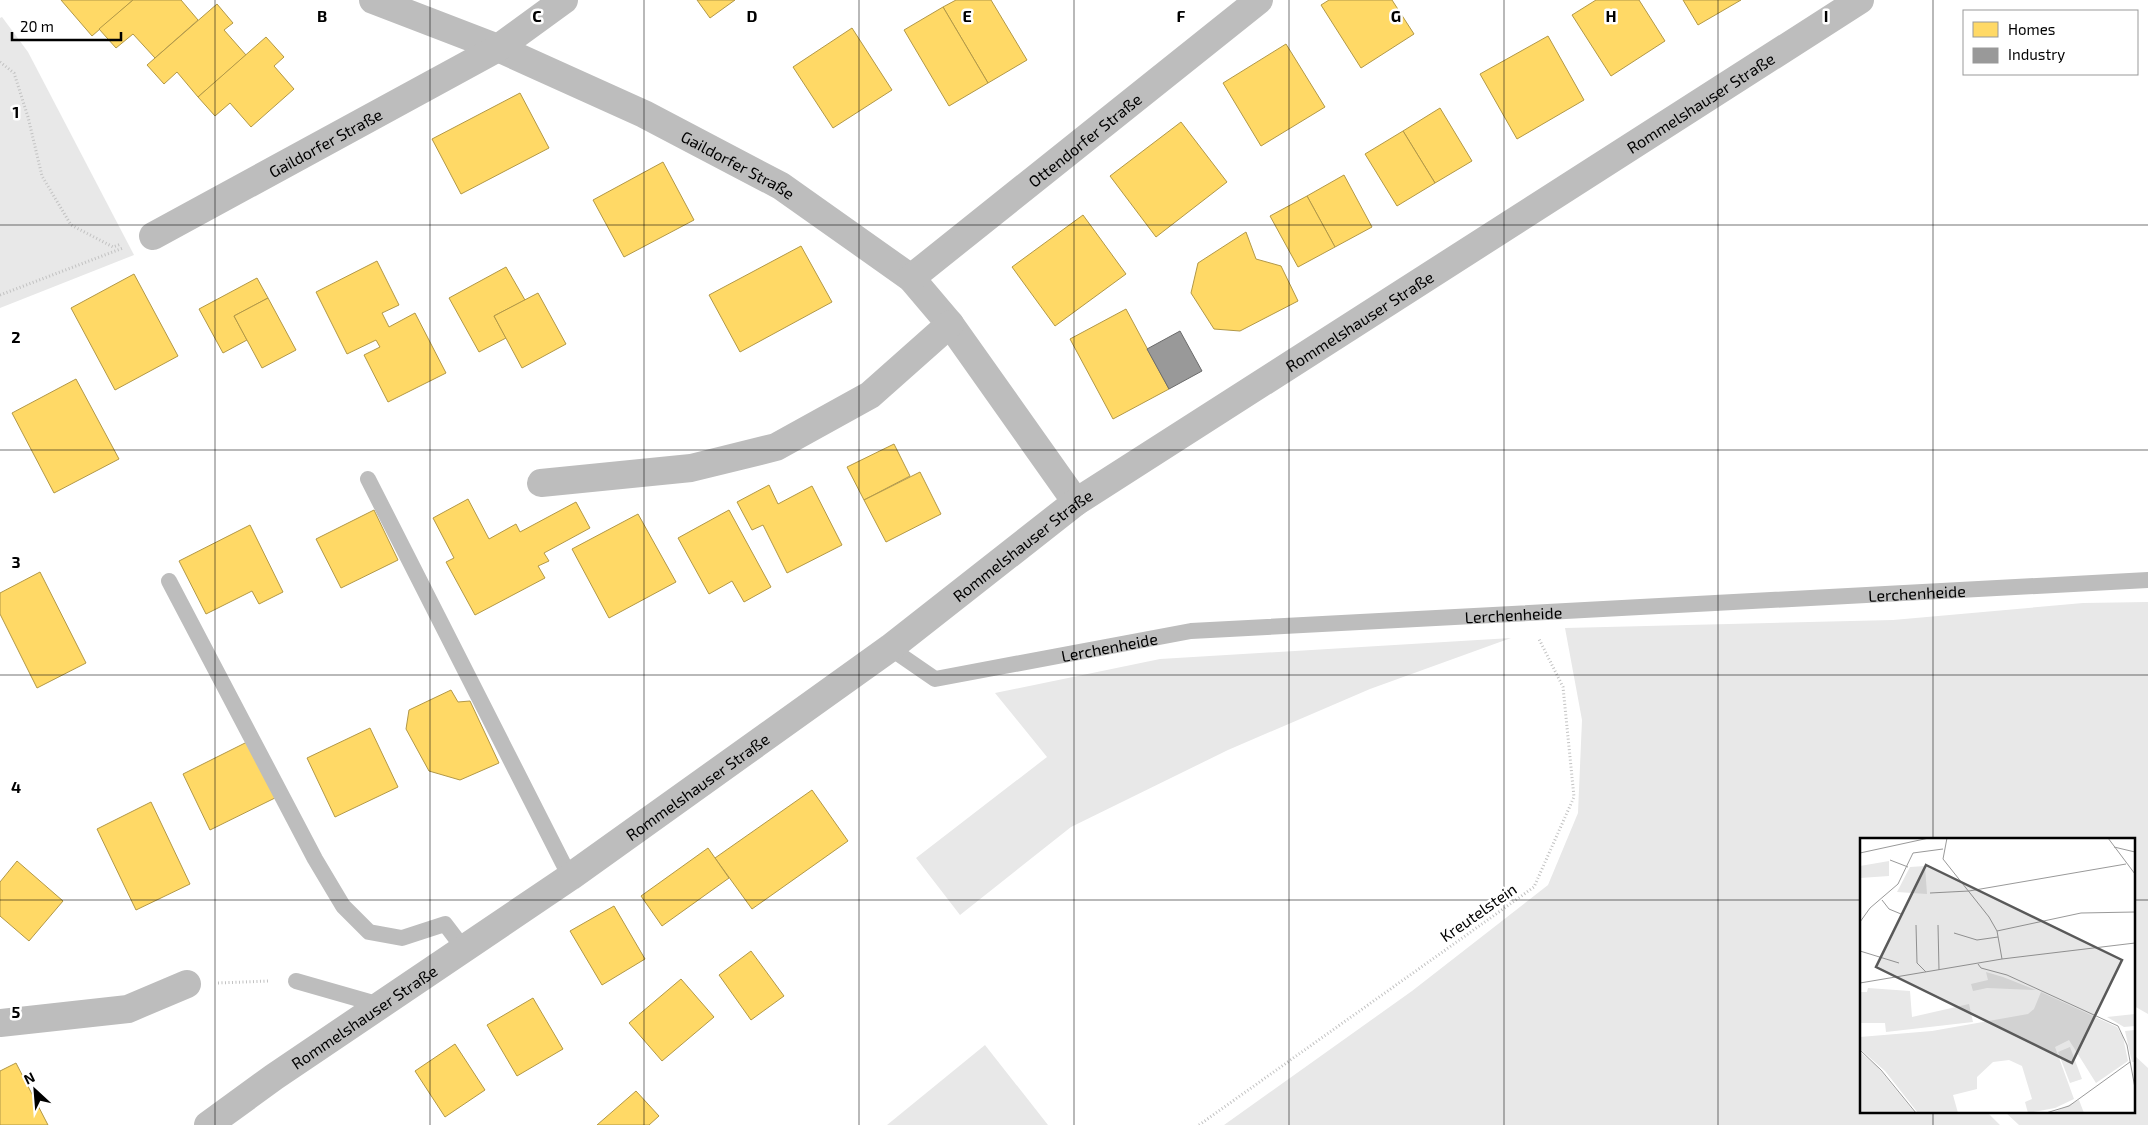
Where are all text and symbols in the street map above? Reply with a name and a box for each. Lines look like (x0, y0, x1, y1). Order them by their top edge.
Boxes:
text: B (317, 6, 327, 25)
text: C (532, 6, 542, 25)
text: D (747, 6, 758, 25)
text: E (962, 6, 972, 25)
text: F (1177, 6, 1186, 25)
text: G (1391, 6, 1401, 25)
text: H (1605, 6, 1617, 25)
text: I (1824, 6, 1828, 25)
scale bar (12, 10, 121, 42)
legend (1963, 10, 2138, 75)
text: 20 m (20, 17, 54, 35)
text: Homes (2008, 20, 2055, 38)
text: Industry (2008, 45, 2065, 63)
street label: Rommelshauser Straße (1623, 48, 1778, 157)
street label: Ottendorfer Straße (1024, 89, 1145, 190)
text: 1 (13, 102, 19, 121)
street label: Gaildorfer Straße (265, 104, 385, 181)
street label: Gaildorfer Straße (678, 126, 799, 203)
street label: Rommelshauser Straße (1282, 266, 1437, 375)
text: 2 (11, 327, 21, 346)
street label: Rommelshauser Straße (948, 485, 1095, 605)
text: 3 (11, 552, 21, 571)
street label: Lerchenheide (1868, 580, 1966, 604)
street label: Lerchenheide (1464, 602, 1563, 626)
street label: Lerchenheide (1060, 628, 1159, 665)
street label: Rommelshauser Straße (622, 728, 772, 844)
text: 4 (11, 777, 21, 796)
inset map (1860, 838, 2136, 1112)
street label: Kreutelstein (1436, 879, 1520, 945)
street label: Rommelshauser Straße (287, 960, 440, 1072)
text: 5 (12, 1002, 21, 1021)
north arrow (10, 1065, 60, 1115)
text: N (21, 1068, 37, 1088)

